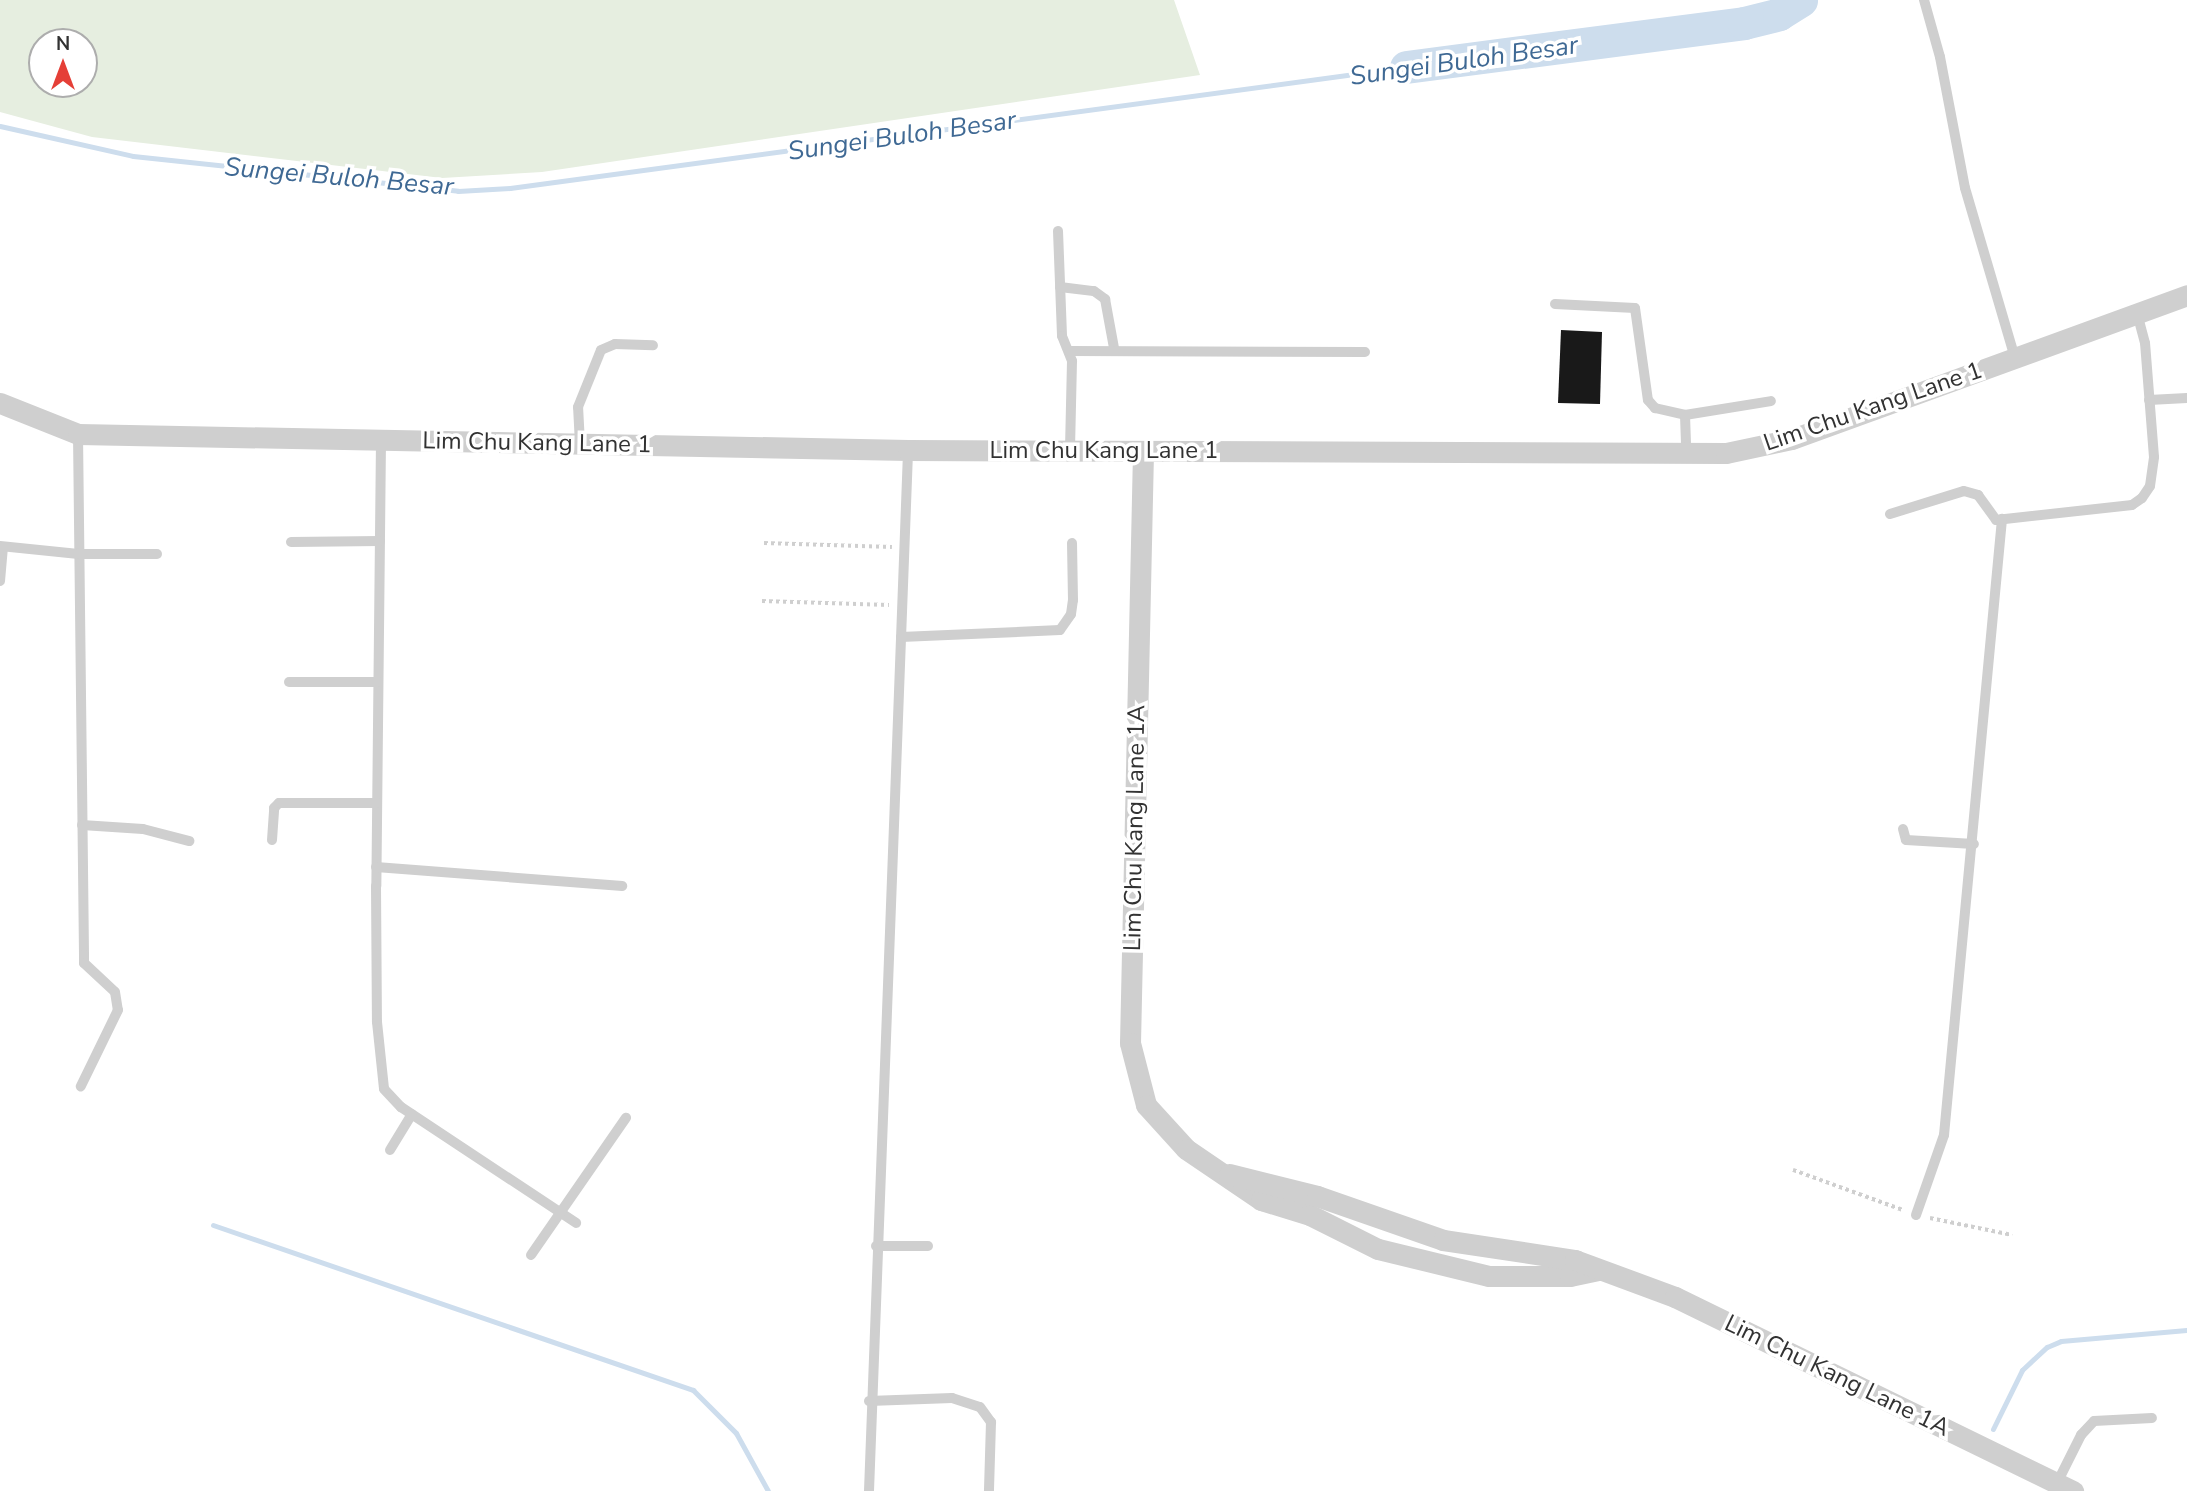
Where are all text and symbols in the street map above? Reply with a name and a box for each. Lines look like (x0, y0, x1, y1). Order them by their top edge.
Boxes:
north arrow (28, 28, 98, 98)
water label: Sungei Buloh Besar (1348, 30, 1580, 92)
text: N (56, 31, 70, 57)
water label: Sungei Buloh Besar (786, 105, 1018, 167)
water label: Sungei Buloh Besar (223, 151, 455, 203)
street label: Lim Chu Kang Lane 1 (1760, 356, 1986, 458)
street label: Lim Chu Kang Lane 1 (422, 427, 652, 459)
street label: Lim Chu Kang Lane 1 (989, 437, 1219, 465)
street label: Lim Chu Kang Lane 1A (1118, 705, 1152, 951)
street label: Lim Chu Kang Lane 1A (1720, 1309, 1954, 1443)

